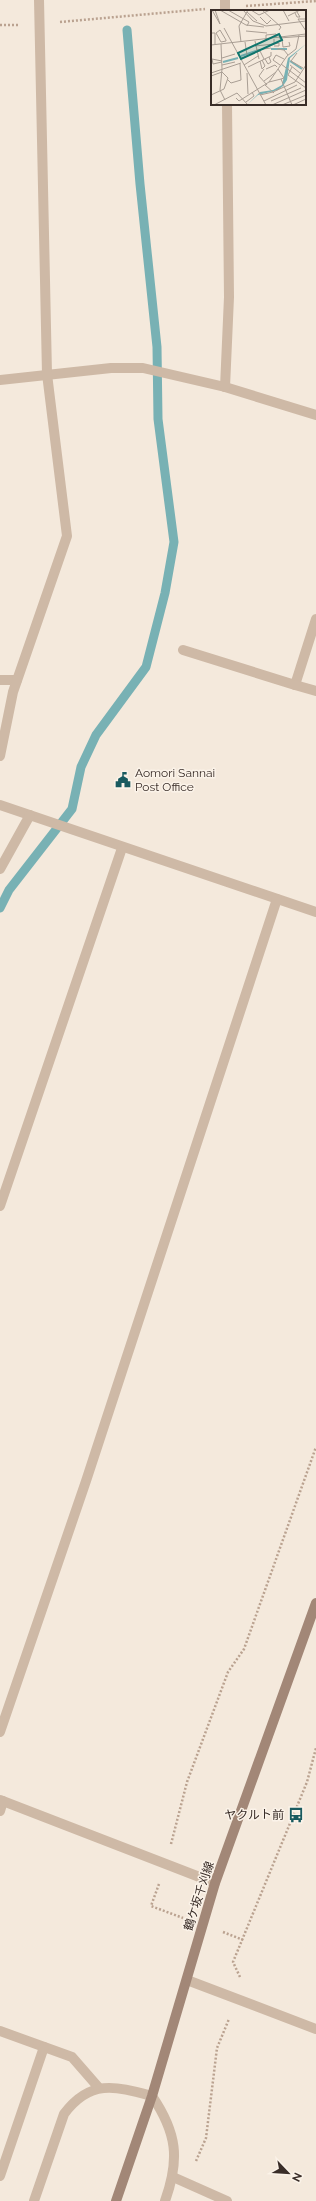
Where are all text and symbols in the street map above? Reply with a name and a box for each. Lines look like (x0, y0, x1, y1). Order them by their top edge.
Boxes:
inset map (211, 10, 306, 105)
place label: Aomori Sannai Post Office (135, 766, 215, 794)
public building icon: Aomori Sannai Post Office (114, 771, 132, 789)
bus stop icon: ヤクルト前 (287, 1806, 305, 1824)
place label: ヤクルト前 (224, 1808, 284, 1822)
street label: 鶴ケ坂千刈線 (181, 1860, 217, 1932)
north arrow (268, 2153, 308, 2193)
text: N (289, 2170, 304, 2184)

